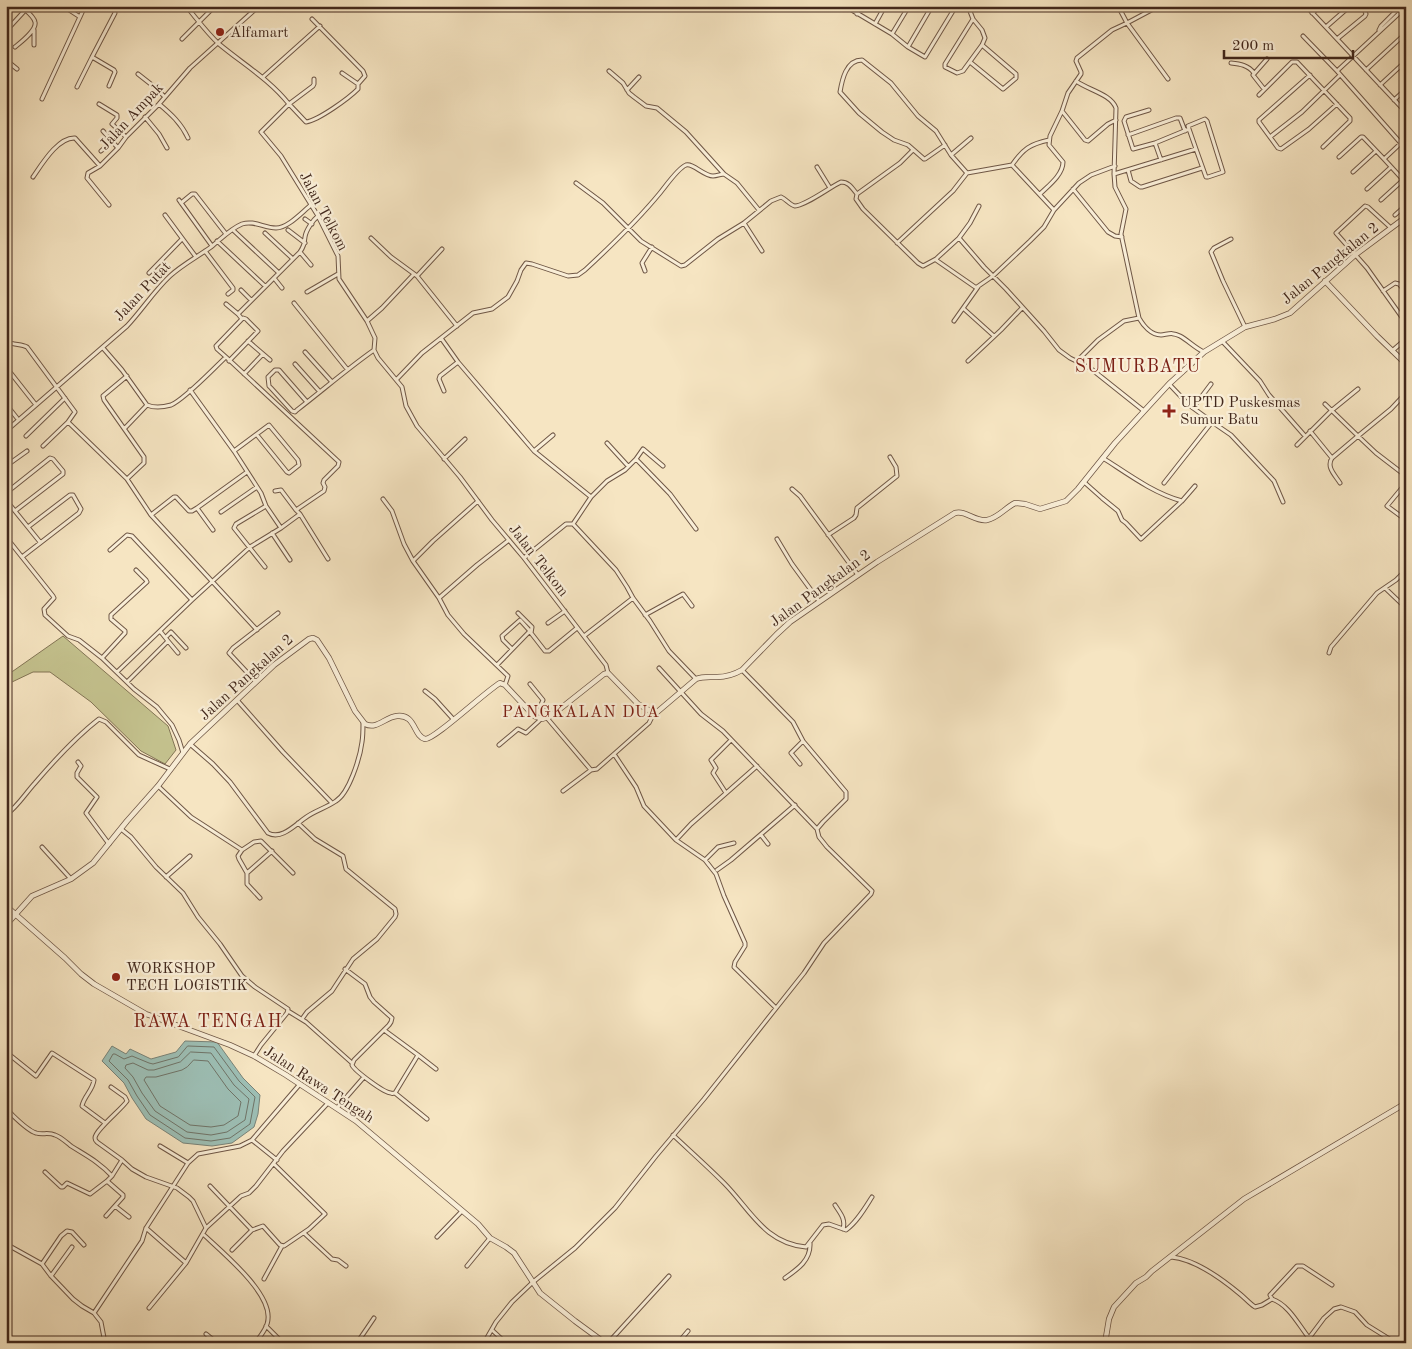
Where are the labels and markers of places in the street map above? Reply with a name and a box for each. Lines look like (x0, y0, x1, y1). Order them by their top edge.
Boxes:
marker: Alfamart (214, 26, 226, 38)
place label: Alfamart (230, 26, 289, 41)
place label: UPTD Puskesmas Sumur Batu (1180, 396, 1300, 428)
marker: UPTD Puskesmas Sumur Batu (1162, 404, 1176, 418)
place label: WORKSHOP TECH LOGISTIK (126, 962, 248, 994)
marker: WORKSHOP TECH LOGISTIK (110, 971, 122, 983)

